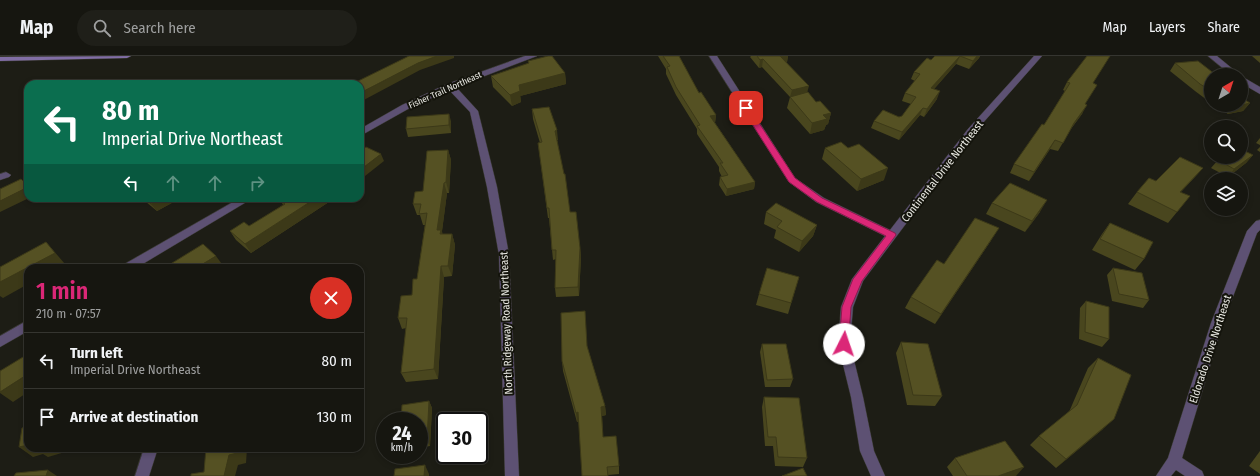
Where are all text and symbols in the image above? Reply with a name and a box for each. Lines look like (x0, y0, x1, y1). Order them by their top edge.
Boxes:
search box (77, 10, 357, 46)
text: Map (20, 16, 53, 39)
icon: search (91, 17, 113, 39)
text: Search here (123, 19, 196, 37)
text: Map (1103, 19, 1127, 36)
text: Layers (1149, 19, 1185, 36)
text: Share (1207, 19, 1240, 36)
north arrow (1204, 68, 1248, 112)
map controls (1204, 68, 1248, 216)
street label: Fisher Trail Northeast (407, 69, 483, 111)
pin (729, 91, 763, 125)
text: 80 m (102, 94, 159, 127)
icon: left (36, 96, 88, 148)
icon: arrive (735, 97, 757, 119)
street label: Continental Drive Northeast (899, 118, 986, 225)
button: search (1204, 120, 1248, 164)
text: Imperial Drive Northeast (102, 128, 283, 150)
icon: left (120, 172, 142, 194)
icon: ahead (162, 172, 184, 194)
icon: ahead (204, 172, 226, 194)
icon: right (246, 172, 268, 194)
button: layers (1204, 172, 1248, 216)
street label: North Ridgeway Road Northeast (497, 251, 515, 395)
text: 1 min (36, 277, 88, 305)
button: close (310, 277, 352, 319)
street label: Eldorado Drive Northeast (1187, 293, 1234, 405)
text: 210 m · 07:57 (36, 306, 101, 321)
position arrow (823, 323, 865, 365)
text: Turn left (70, 344, 123, 362)
icon: left (36, 350, 58, 372)
text: 80 m (322, 352, 352, 370)
text: Imperial Drive Northeast (70, 362, 201, 377)
icon: arrive (36, 406, 58, 428)
text: Arrive at destination (70, 408, 198, 426)
text: 130 m (317, 408, 352, 426)
speed limit sign: 30 (436, 412, 488, 464)
text: 24 (392, 421, 412, 445)
text: km/h (391, 442, 413, 454)

